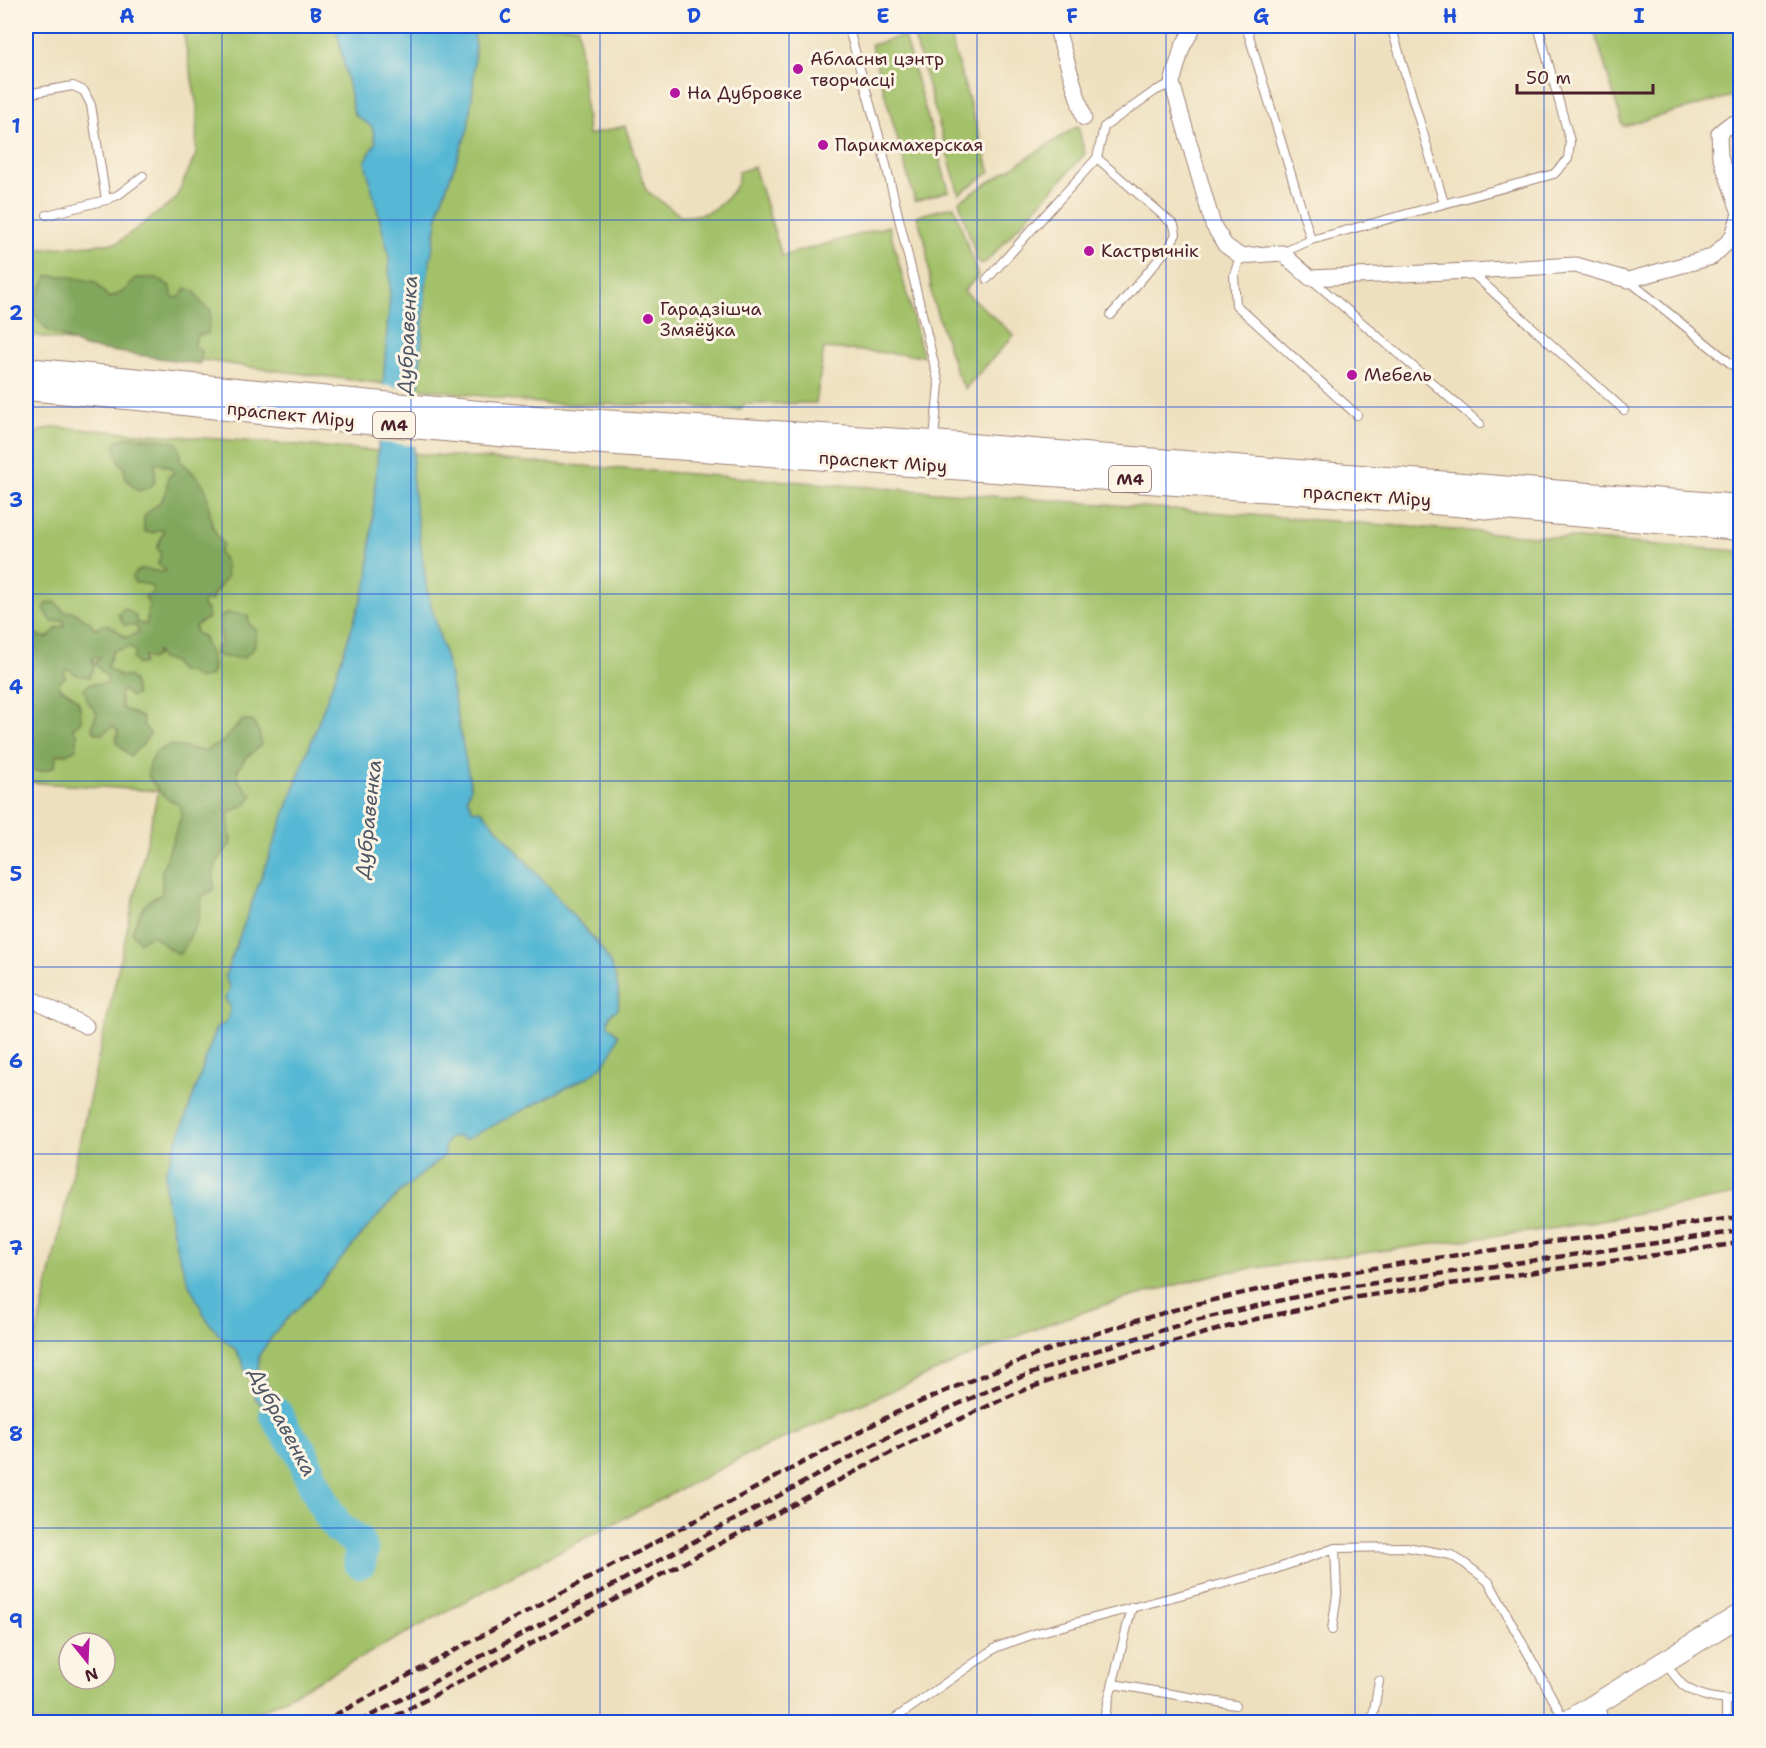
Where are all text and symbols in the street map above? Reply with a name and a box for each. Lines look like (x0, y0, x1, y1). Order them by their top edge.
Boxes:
text: A (119, 3, 135, 29)
text: B (310, 3, 322, 29)
text: C (499, 3, 511, 29)
text: D (687, 3, 701, 29)
text: E (876, 3, 890, 29)
text: F (1066, 3, 1078, 29)
text: G (1253, 3, 1269, 29)
text: H (1443, 3, 1457, 29)
text: I (1633, 3, 1645, 29)
place label: Абласны цэнтр творчасці (810, 47, 944, 92)
scale bar (1517, 57, 1654, 95)
marker: Абласны цэнтр творчасці (791, 62, 805, 76)
text: 50 m (1526, 66, 1571, 90)
place label: На Дубровке (687, 81, 802, 105)
marker: На Дубровке (668, 86, 682, 100)
text: 1 (11, 113, 21, 139)
place label: Парикмахерская (835, 133, 983, 157)
marker: Парикмахерская (816, 138, 830, 152)
place label: Кастрычнік (1101, 239, 1199, 263)
marker: Кастрычнік (1082, 244, 1096, 258)
water label: Дубравенка (391, 275, 423, 396)
place label: Гарадзішча Змяёўка (660, 297, 762, 342)
text: 2 (9, 300, 23, 326)
marker: Гарадзішча Змяёўка (641, 312, 655, 326)
place label: Мебель (1364, 363, 1432, 387)
marker: Мебель (1345, 368, 1359, 382)
street label: праспект Міру (226, 396, 356, 434)
road number: М4 (373, 412, 415, 438)
street label: праспект Міру (818, 446, 948, 478)
road number: М4 (1109, 466, 1151, 492)
street label: праспект Міру (1302, 480, 1432, 512)
text: 3 (9, 487, 23, 513)
text: 4 (9, 674, 23, 700)
water label: Дубравенка (349, 758, 387, 881)
text: 5 (10, 861, 22, 887)
text: 6 (9, 1048, 23, 1074)
text: 7 (9, 1235, 23, 1261)
water label: Дубравенка (243, 1362, 323, 1481)
text: 8 (9, 1421, 23, 1447)
text: 9 (9, 1608, 23, 1634)
north arrow (57, 1631, 117, 1691)
text: N (82, 1663, 101, 1687)

